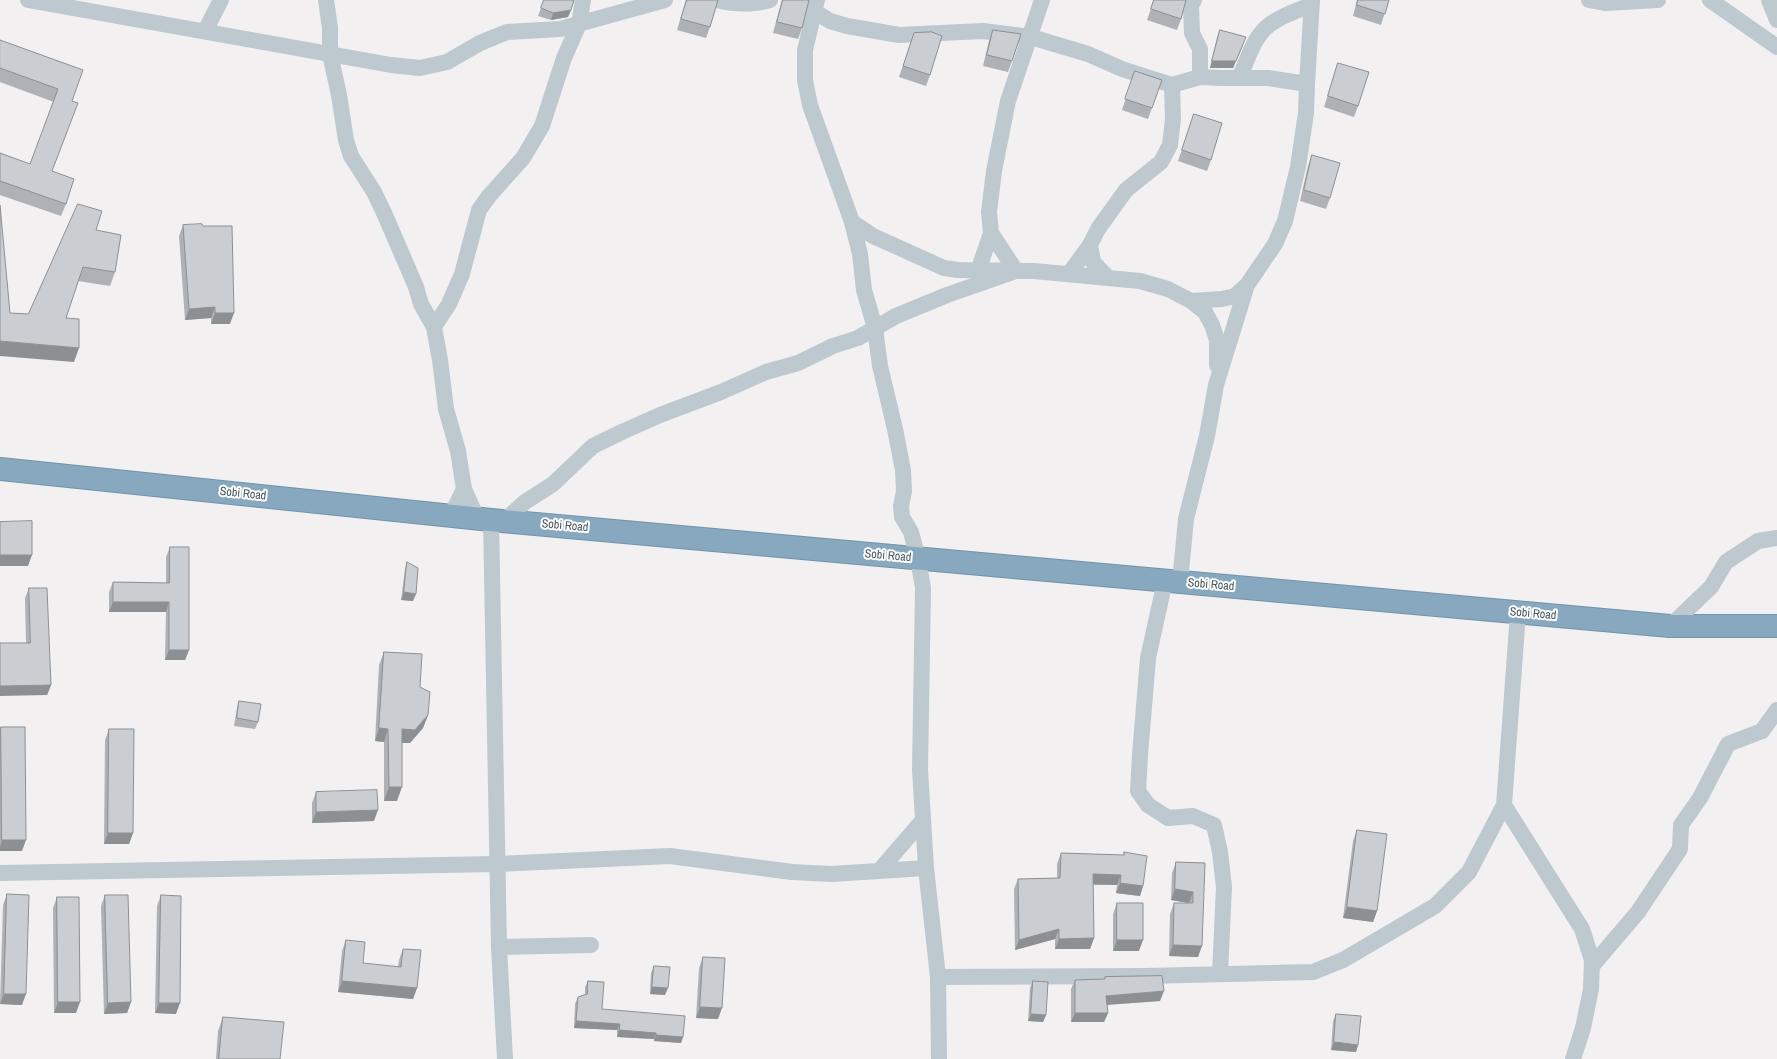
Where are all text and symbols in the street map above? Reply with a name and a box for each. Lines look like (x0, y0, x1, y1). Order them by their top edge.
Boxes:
street label: Sobi Road (219, 484, 267, 504)
street label: Sobi Road (541, 517, 589, 535)
street label: Sobi Road (864, 547, 912, 565)
street label: Sobi Road (1187, 576, 1235, 594)
street label: Sobi Road (1509, 605, 1557, 623)

